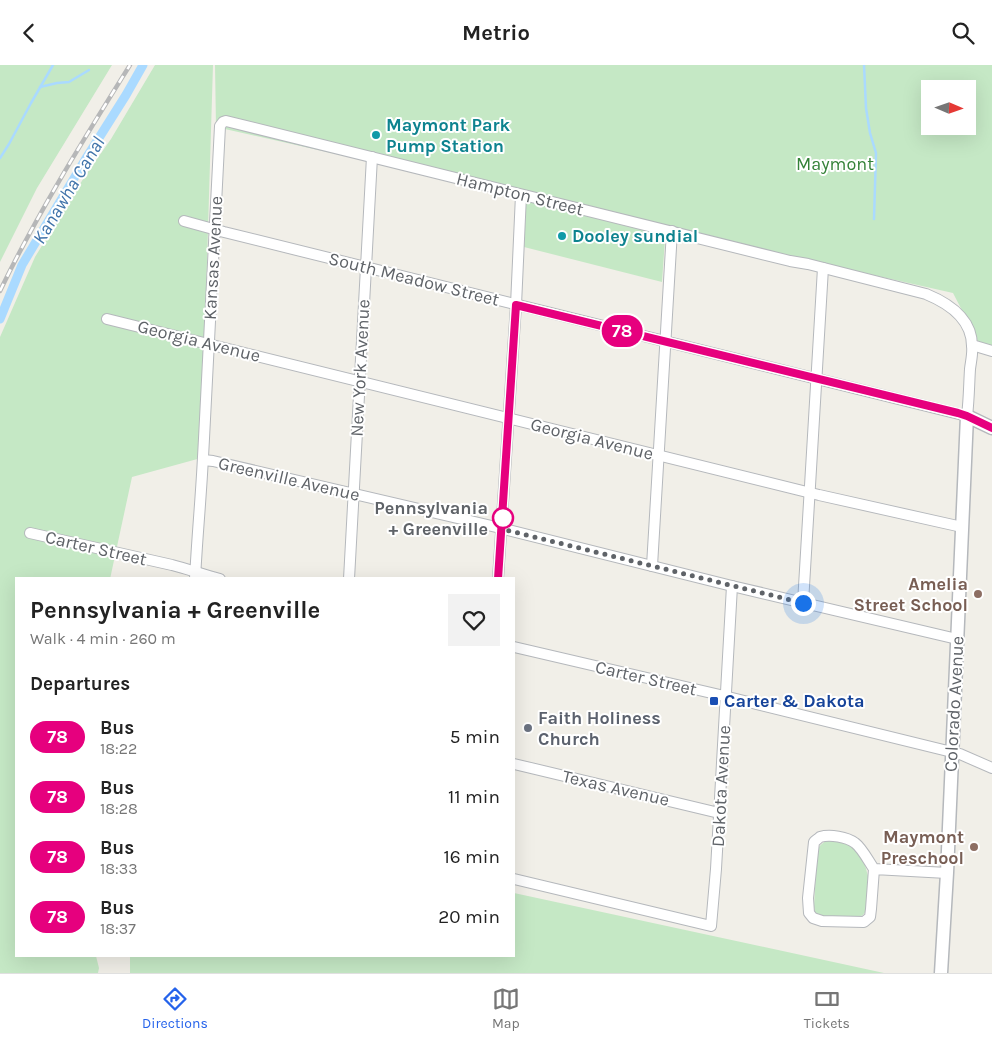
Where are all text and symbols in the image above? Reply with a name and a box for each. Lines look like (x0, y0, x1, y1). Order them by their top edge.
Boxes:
icon: back (15, 19, 43, 47)
icon: search (949, 19, 977, 47)
text: Metrio (462, 20, 530, 46)
north arrow (921, 80, 976, 135)
map controls (921, 80, 976, 135)
place label: Maymont Park Pump Station (386, 114, 511, 157)
marker: Maymont Park Pump Station (370, 129, 382, 141)
water label: Kanawha Canal (28, 133, 110, 248)
park label: Maymont (796, 153, 874, 175)
street label: Hampton Street (454, 168, 586, 221)
street label: Kansas Avenue (199, 195, 227, 321)
place label: Dooley sundial (572, 225, 698, 247)
marker: Dooley sundial (556, 230, 568, 242)
street label: South Meadow Street (326, 247, 502, 311)
street label: New York Avenue (345, 299, 375, 437)
street label: Georgia Avenue (135, 315, 263, 367)
line badge: 78 (600, 315, 644, 347)
text: 78 (612, 320, 632, 342)
street label: Georgia Avenue (528, 413, 656, 465)
street label: Greenville Avenue (216, 452, 362, 506)
place label: Pennsylvania + Greenville (374, 497, 488, 540)
marker: Pennsylvania + Greenville (492, 507, 514, 529)
street label: Carter Street (43, 526, 149, 570)
place label: Amelia Street School (854, 573, 968, 616)
marker: Amelia Street School (972, 588, 984, 600)
your location (791, 591, 816, 616)
button: heart (448, 594, 500, 646)
text: Pennsylvania + Greenville (30, 596, 320, 624)
text: Walk · 4 min · 260 m (30, 629, 176, 648)
street label: Colorado Avenue (939, 635, 969, 773)
street label: Carter Street (593, 656, 699, 700)
text: Departures (30, 673, 130, 695)
place label: Carter & Dakota (724, 690, 865, 712)
marker: Carter & Dakota (708, 695, 720, 707)
place label: Faith Holiness Church (538, 707, 661, 750)
text: Bus (100, 717, 134, 739)
marker: Faith Holiness Church (522, 722, 534, 734)
street label: Dakota Avenue (707, 725, 735, 847)
text: 78 (47, 726, 68, 748)
text: 5 min (450, 726, 500, 748)
text: 18:22 (100, 739, 137, 758)
street label: Texas Avenue (560, 765, 672, 811)
text: Bus (100, 777, 134, 799)
text: 78 (47, 786, 68, 808)
text: 11 min (448, 786, 500, 808)
text: 18:28 (100, 799, 138, 818)
place label: Maymont Preschool (881, 826, 964, 869)
text: Bus (100, 837, 134, 859)
marker: Maymont Preschool (968, 841, 980, 853)
text: 78 (47, 846, 68, 868)
text: 16 min (443, 846, 500, 868)
text: 18:33 (100, 859, 138, 878)
text: Bus (100, 897, 134, 919)
text: 78 (47, 906, 68, 928)
text: 20 min (438, 906, 500, 928)
text: 18:37 (100, 919, 136, 938)
tab: Directions (142, 985, 208, 1032)
tab: Map (492, 985, 520, 1032)
tab: Tickets (804, 985, 850, 1032)

